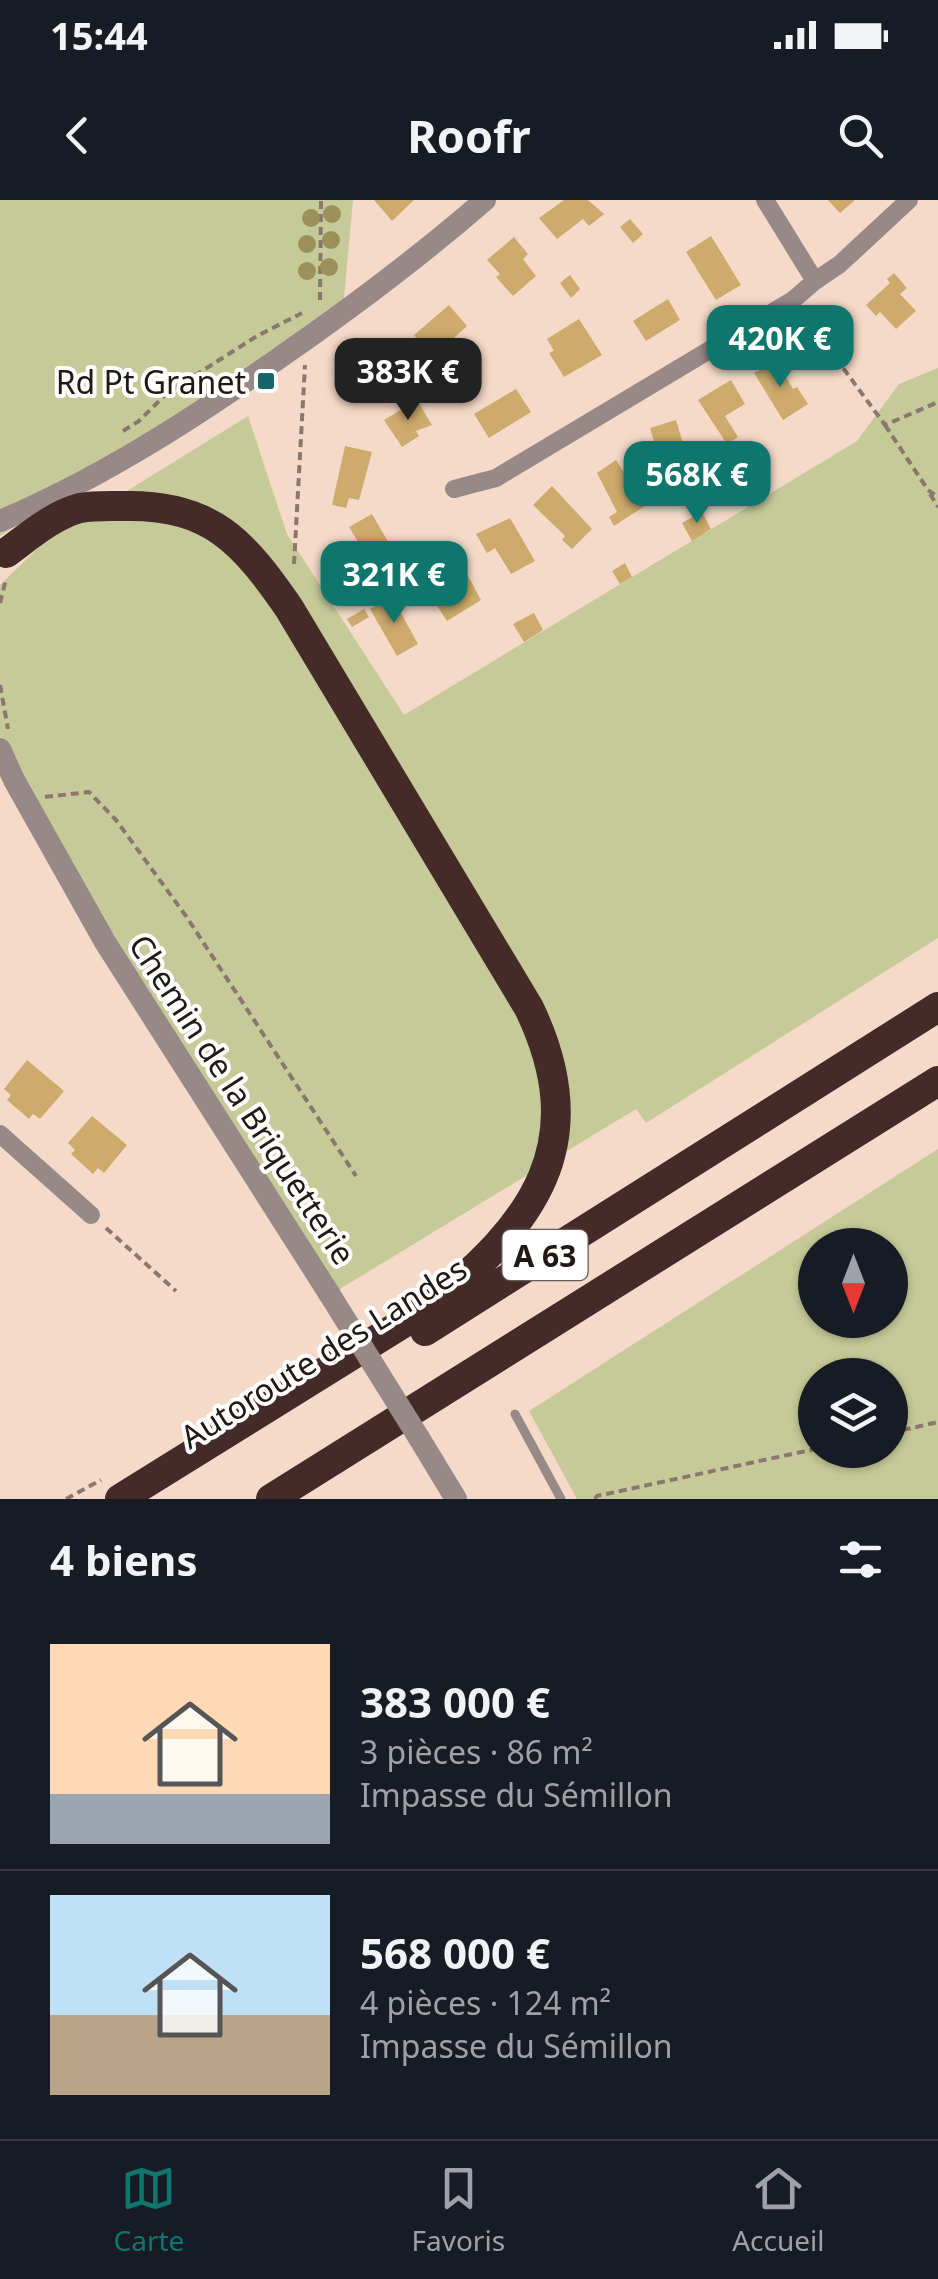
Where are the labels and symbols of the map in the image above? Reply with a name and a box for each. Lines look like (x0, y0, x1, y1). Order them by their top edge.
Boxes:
pin: 420K € (699, 305, 861, 390)
pin: 383K € (327, 338, 489, 423)
place label: Rd Pt Granet (56, 360, 246, 403)
marker: Rd Pt Granet (255, 370, 277, 392)
pin: 568K € (616, 441, 778, 526)
pin: 321K € (313, 541, 475, 626)
street label: Chemin de la Briquetterie (120, 926, 366, 1272)
north arrow (798, 1228, 908, 1338)
road number: A 63 (502, 1230, 588, 1280)
street label: Autoroute des Landes (172, 1246, 474, 1458)

